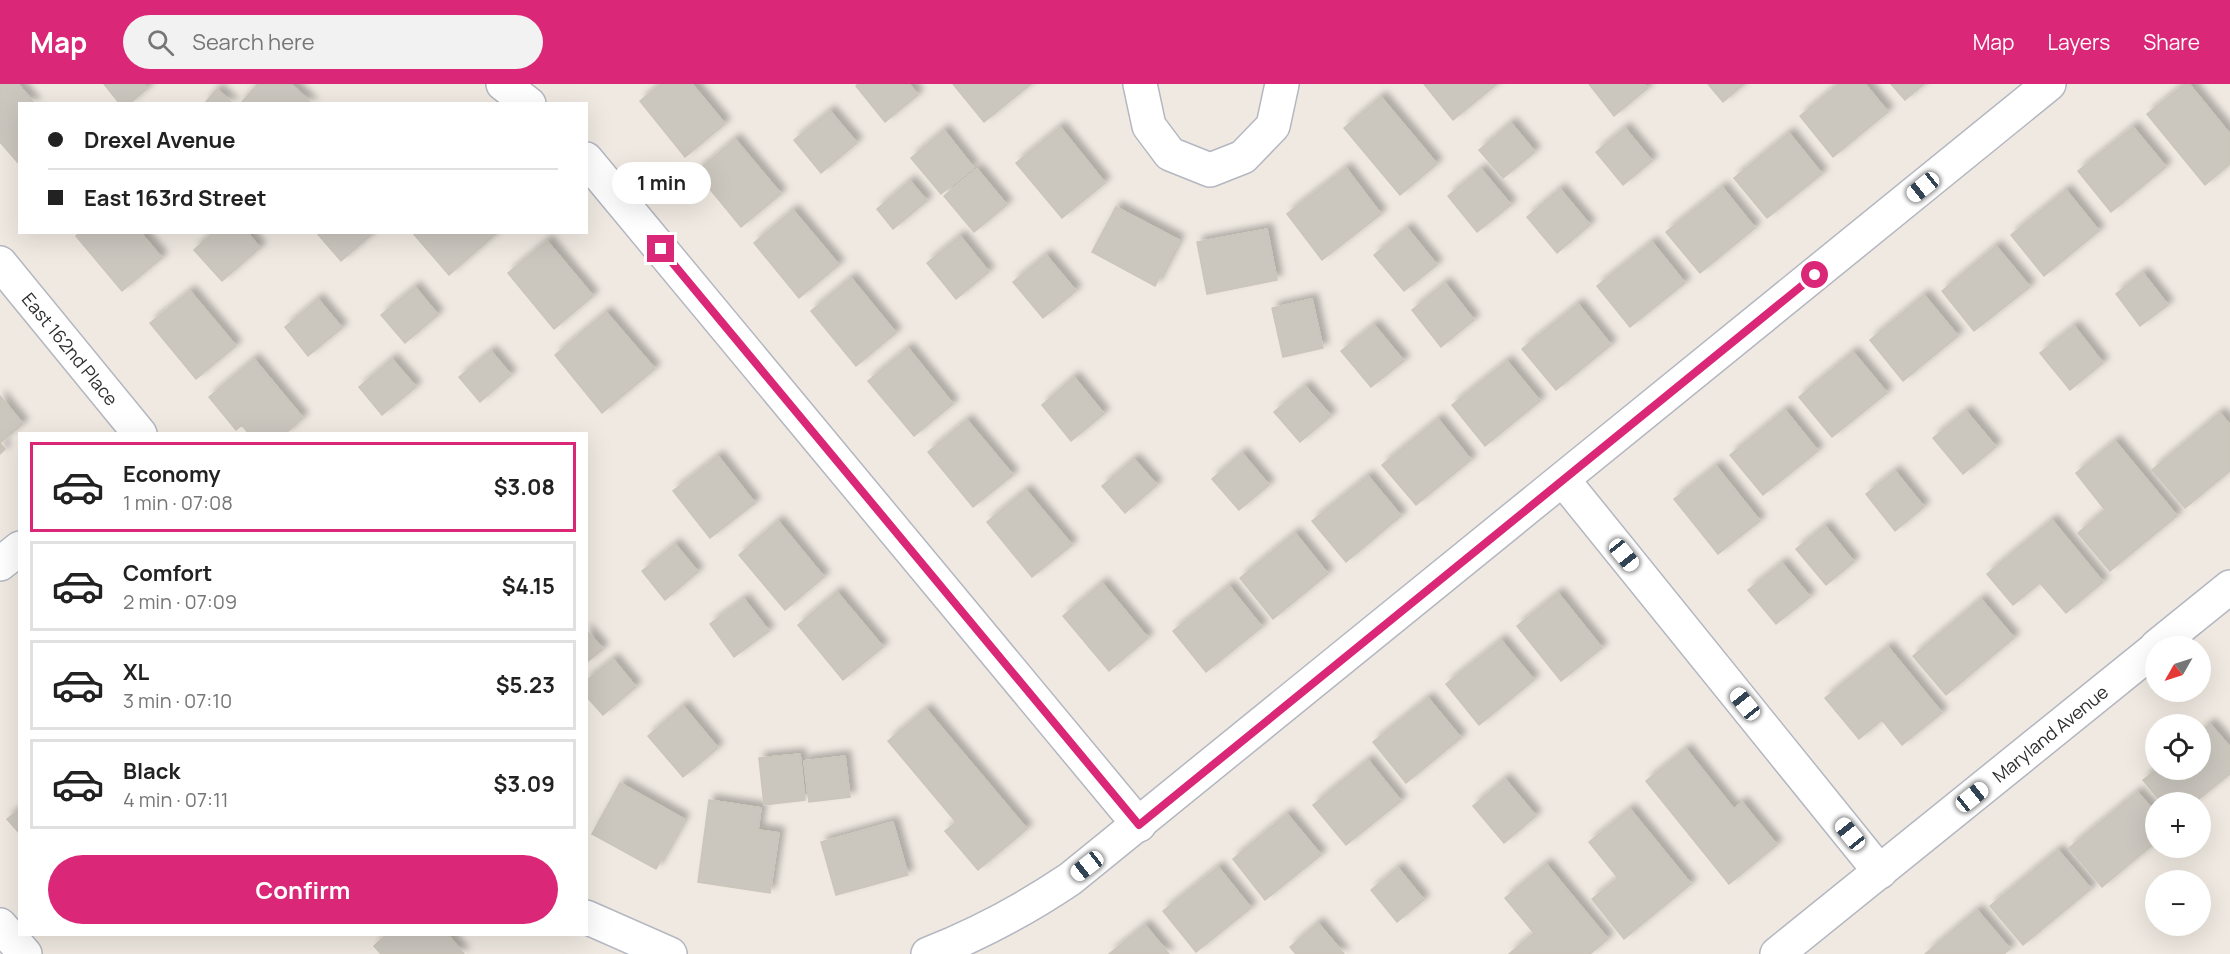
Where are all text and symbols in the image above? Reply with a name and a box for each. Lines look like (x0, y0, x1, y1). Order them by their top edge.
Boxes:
search box (123, 15, 543, 69)
text: Map (30, 23, 87, 61)
icon: search (144, 26, 177, 59)
text: Search here (192, 27, 315, 57)
text: Map (1973, 28, 2014, 56)
text: Layers (2047, 28, 2110, 56)
text: Share (2143, 28, 2200, 56)
text: Drexel Avenue (84, 125, 236, 155)
callout: 1 min (612, 162, 710, 204)
text: 1 min (637, 169, 686, 196)
car (1903, 169, 1943, 205)
text: East 163rd Street (84, 183, 267, 213)
route end (647, 235, 674, 262)
route start (1801, 261, 1828, 288)
street label: East 162nd Place (17, 287, 124, 410)
text: Economy (123, 459, 221, 489)
icon: car (51, 460, 105, 514)
text: $3.08 (494, 472, 555, 502)
text: 1 min · 07:08 (123, 489, 233, 516)
car (1606, 535, 1642, 575)
text: Comfort (123, 558, 212, 588)
icon: car (51, 559, 105, 613)
text: $4.15 (502, 571, 555, 601)
text: 2 min · 07:09 (123, 588, 237, 615)
north arrow (2145, 636, 2211, 702)
map controls (2145, 636, 2211, 936)
text: XL (123, 657, 149, 687)
icon: car (51, 658, 105, 712)
text: $5.23 (496, 670, 555, 700)
street label: Maryland Avenue (1987, 680, 2113, 787)
car (1727, 684, 1763, 724)
text: 3 min · 07:10 (123, 687, 232, 714)
button: locate (2145, 714, 2211, 780)
text: Black (123, 756, 180, 786)
icon: car (51, 757, 105, 811)
text: $3.09 (494, 769, 555, 799)
car (1952, 779, 1992, 815)
text: 4 min · 07:11 (123, 786, 229, 813)
button: + (2145, 792, 2211, 858)
car (1832, 814, 1868, 854)
car (1067, 848, 1107, 884)
button: Confirm (48, 855, 558, 924)
button: − (2145, 870, 2211, 936)

